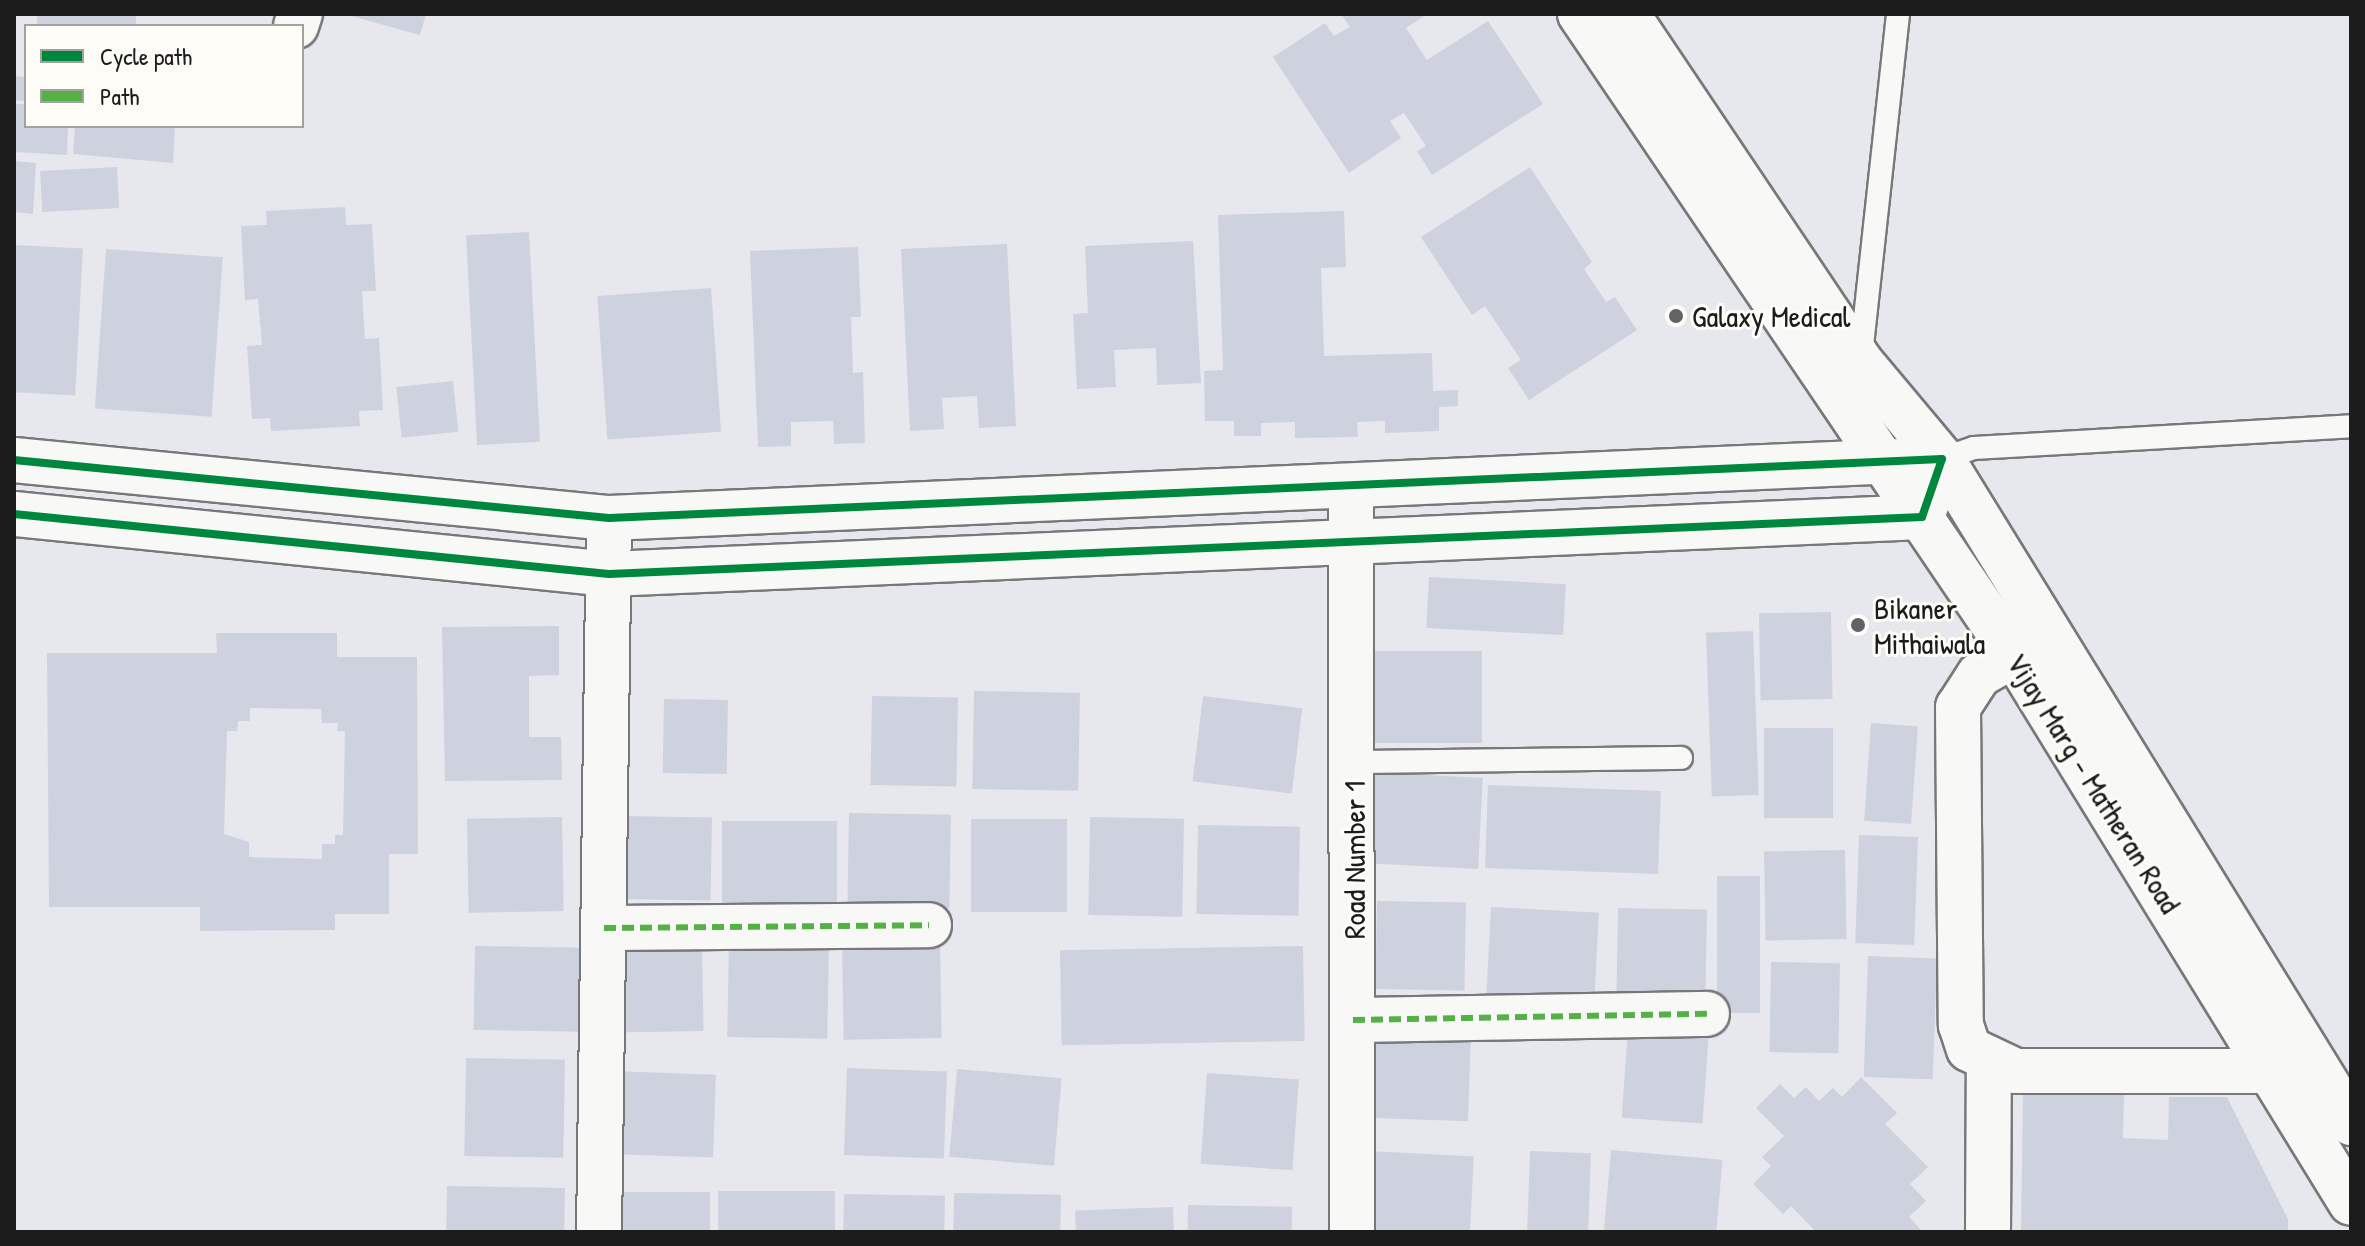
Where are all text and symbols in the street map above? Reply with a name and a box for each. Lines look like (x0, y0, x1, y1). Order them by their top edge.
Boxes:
legend (24, 24, 304, 128)
text: Cycle path (100, 40, 192, 72)
text: Path (100, 80, 139, 112)
place label: Galaxy Medical (1692, 298, 1851, 334)
marker: Galaxy Medical (1667, 307, 1685, 325)
place label: Bikaner Mithaiwala (1874, 590, 1985, 660)
marker: Bikaner Mithaiwala (1849, 616, 1867, 634)
street label: Vijay Marg - Matheran Road (1999, 646, 2189, 920)
street label: Road Number 1 (1336, 781, 1372, 939)

